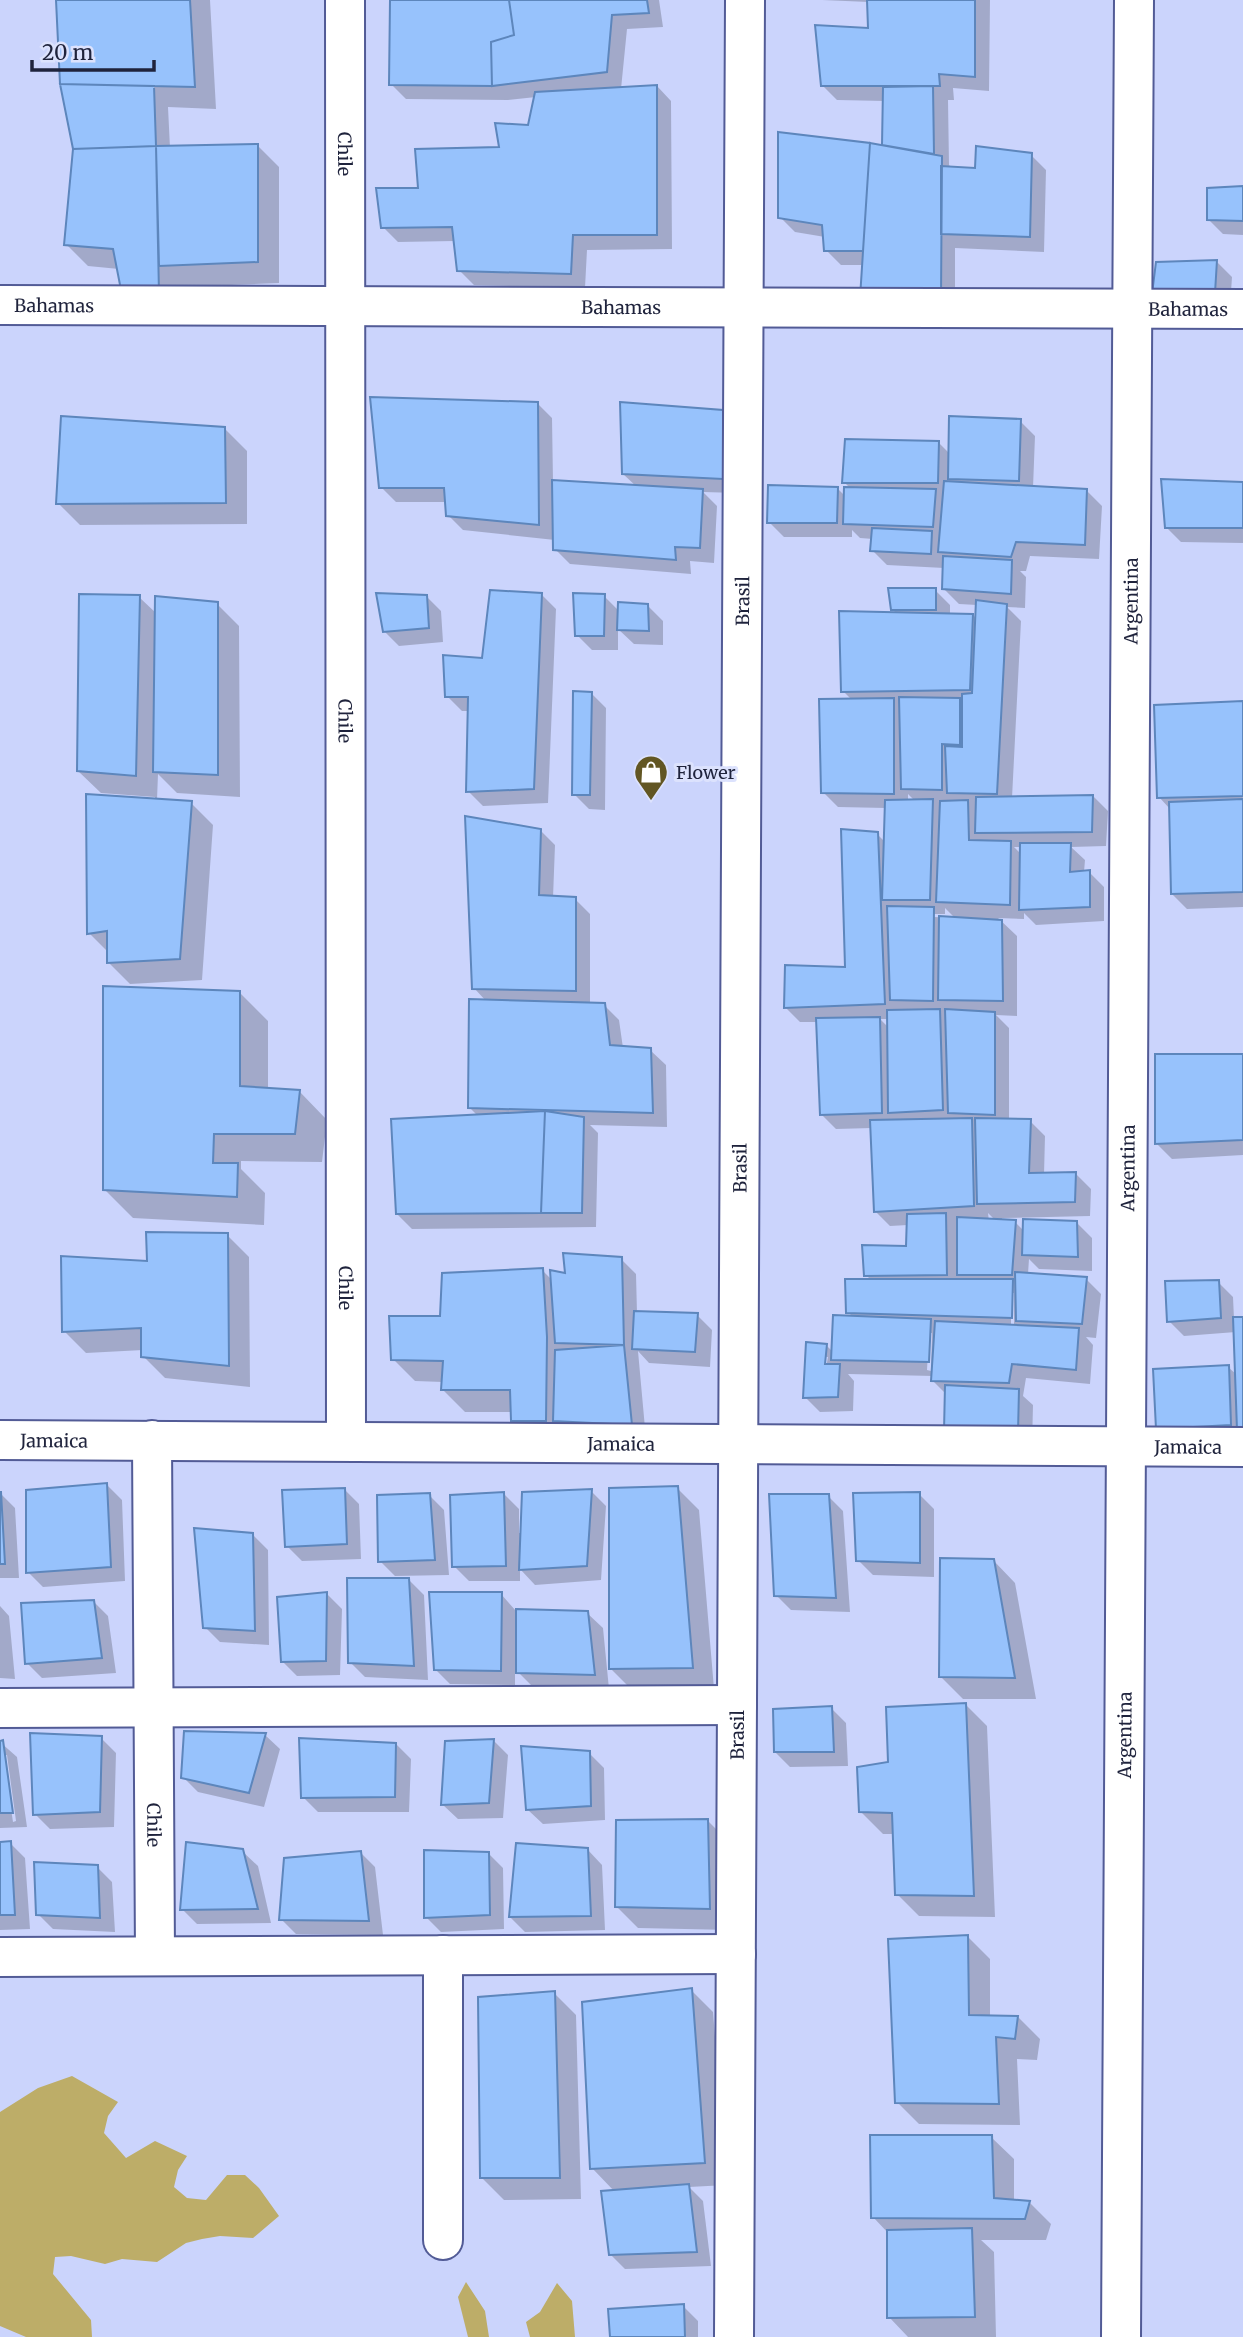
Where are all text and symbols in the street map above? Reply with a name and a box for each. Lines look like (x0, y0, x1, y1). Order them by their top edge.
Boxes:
scale bar (32, 28, 154, 72)
text: 20 m (42, 39, 94, 66)
street label: Chile (334, 132, 357, 176)
street label: Bahamas (14, 294, 94, 317)
street label: Bahamas (581, 295, 661, 319)
street label: Bahamas (1148, 297, 1228, 320)
street label: Argentina (1119, 557, 1142, 646)
street label: Brasil (731, 576, 754, 626)
street label: Chile (334, 699, 357, 743)
shop icon: Flower (632, 753, 670, 802)
place label: Flower (676, 761, 736, 784)
street label: Argentina (1116, 1124, 1139, 1213)
street label: Brasil (728, 1143, 751, 1193)
street label: Chile (334, 1266, 357, 1310)
street label: Jamaica (19, 1429, 88, 1452)
street label: Jamaica (586, 1432, 655, 1455)
street label: Jamaica (1153, 1435, 1222, 1458)
street label: Argentina (1113, 1691, 1136, 1780)
street label: Brasil (725, 1710, 748, 1760)
street label: Chile (143, 1803, 166, 1847)

